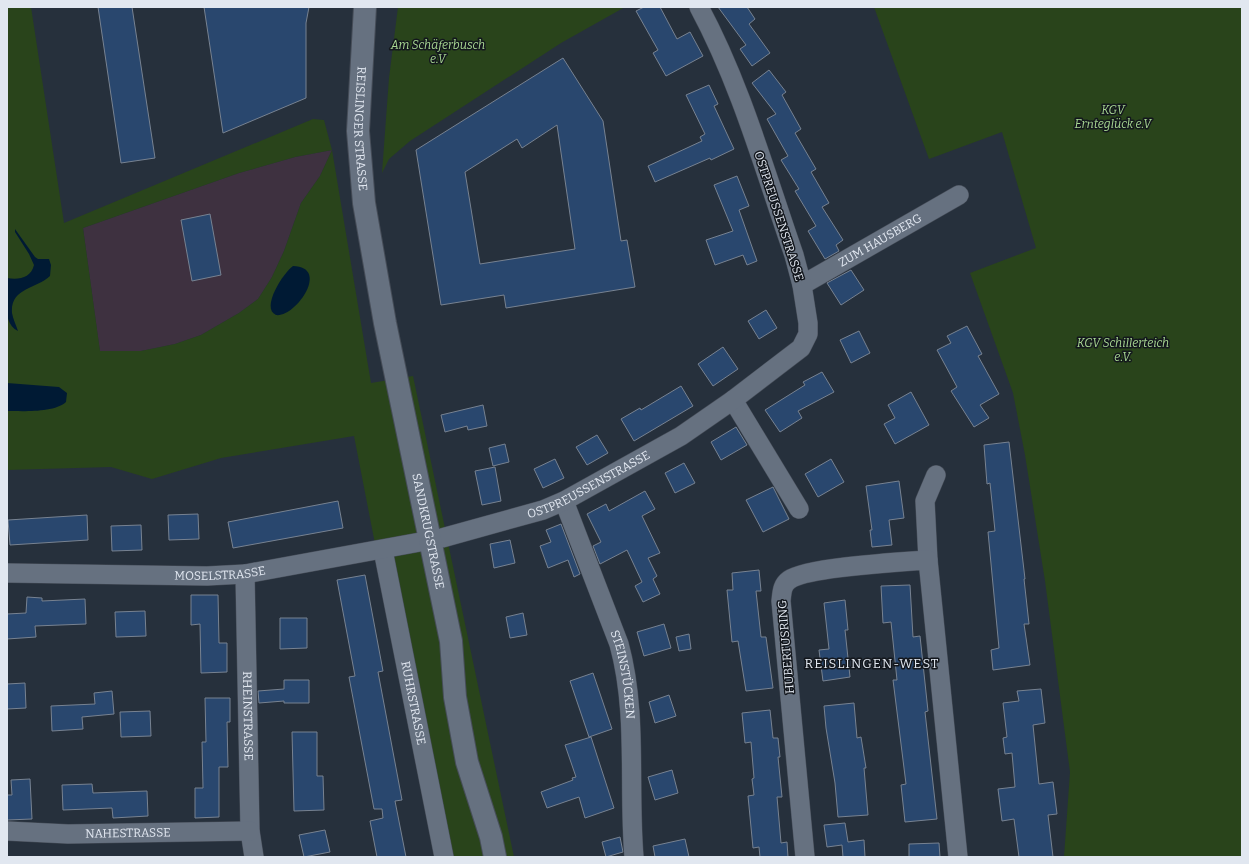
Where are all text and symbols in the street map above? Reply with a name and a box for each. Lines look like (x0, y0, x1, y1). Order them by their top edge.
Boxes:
park label: Am Schäferbusch e.V (390, 38, 485, 66)
street label: REISLINGER STRASSE (351, 66, 370, 191)
park label: KGV Ernteglück e.V (1075, 103, 1152, 131)
street label: OSTPREUSSENSTRASSE (751, 149, 807, 283)
street label: ZUM HAUSBERG (836, 211, 924, 270)
park label: KGV Schillerteich e.V. (1077, 336, 1169, 364)
street label: OSTPREUSSENSTRASSE (526, 448, 652, 521)
street label: SANDKRUGSTRASSE (409, 472, 447, 590)
street label: MOSELSTRASSE (174, 563, 267, 583)
street label: HUBERTUSRING (775, 599, 797, 695)
street label: STEINSTÜCKEN (607, 628, 637, 720)
district label: REISLINGEN-WEST (805, 656, 939, 671)
street label: RUHRSTRASSE (398, 660, 429, 746)
street label: RHEINSTRASSE (240, 671, 256, 761)
street label: NAHESTRASSE (85, 825, 171, 841)

